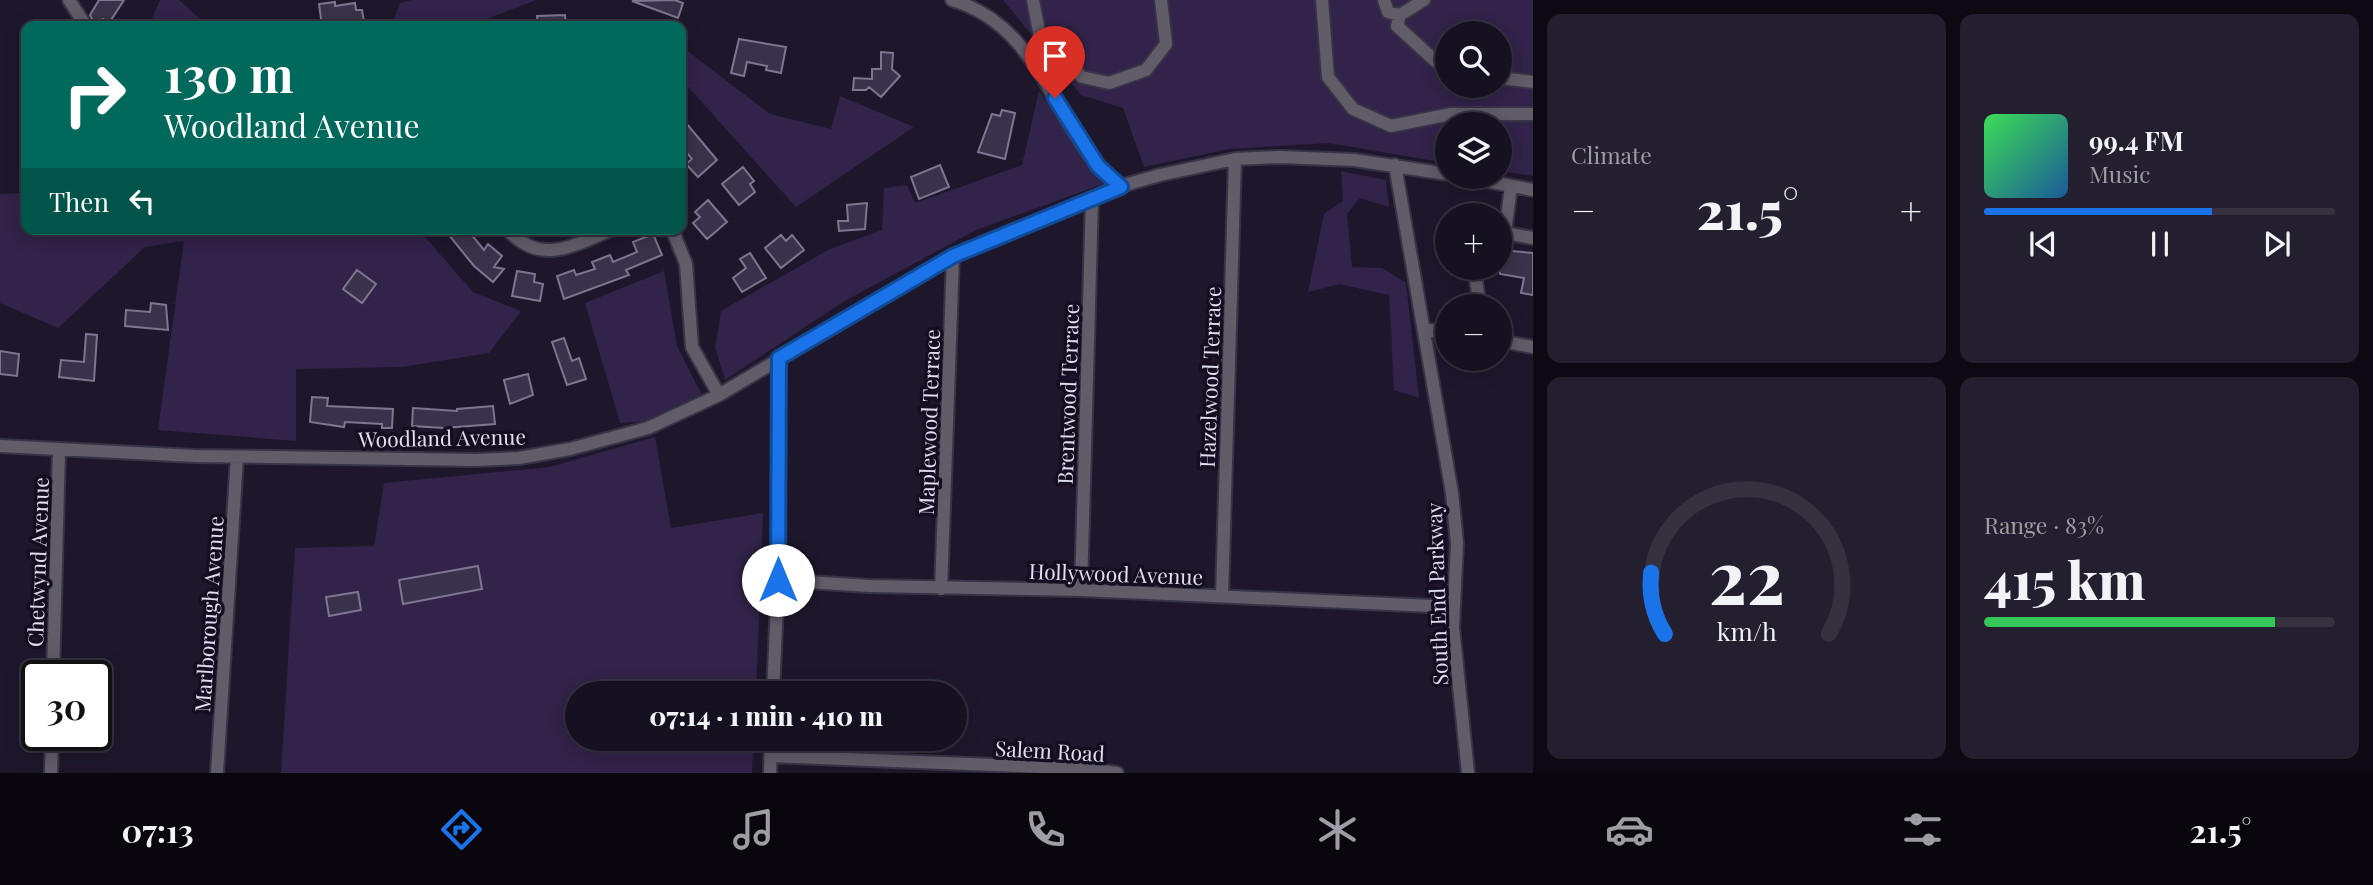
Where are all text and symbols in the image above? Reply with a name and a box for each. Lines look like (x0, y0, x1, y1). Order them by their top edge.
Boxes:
map controls (1435, 21, 1512, 371)
button: search (1435, 21, 1512, 98)
pin (1025, 26, 1085, 98)
icon: arrive (1036, 37, 1074, 75)
text: 130 m (164, 40, 294, 105)
icon: right (49, 49, 140, 140)
text: Woodland Avenue (164, 103, 420, 146)
button: layers (1435, 112, 1512, 189)
text: 99.4 FM (2089, 123, 2184, 158)
text: Climate (1571, 139, 1652, 170)
text: Music (2089, 158, 2150, 189)
text: 21.5° (1697, 174, 1799, 243)
icon: left (123, 182, 161, 220)
text: Then (49, 184, 109, 219)
text: − (1571, 184, 1596, 235)
text: + (1900, 184, 1922, 235)
button: + (1435, 203, 1512, 280)
icon: previous (2024, 225, 2062, 263)
icon: pause (2141, 225, 2179, 263)
icon: next (2258, 225, 2296, 263)
street label: Hazelwood Terrace (1192, 286, 1226, 468)
button: − (1435, 294, 1512, 371)
street label: Brentwood Terrace (1050, 303, 1084, 485)
street label: Maplewood Terrace (911, 329, 945, 515)
street label: Woodland Avenue (357, 422, 526, 452)
street label: Chetwynd Avenue (20, 476, 54, 648)
street label: South End Parkway (1419, 502, 1453, 686)
text: Range · 83% (1984, 509, 2104, 540)
street label: Marlborough Avenue (187, 515, 229, 713)
text: 22 (1708, 525, 1785, 622)
position arrow (741, 543, 815, 617)
text: 415 km (1984, 544, 2145, 613)
street label: Hollywood Avenue (1028, 556, 1204, 590)
text: km/h (1717, 614, 1777, 647)
speed limit sign: 30 (21, 660, 112, 751)
text: 07:14 · 1 min · 410 m (649, 698, 883, 733)
street label: Salem Road (994, 733, 1106, 767)
icon: directions (437, 805, 486, 854)
icon: music (729, 805, 778, 854)
icon: phone (1021, 805, 1070, 854)
icon: climate (1313, 805, 1362, 854)
icon: car (1605, 805, 1654, 854)
icon: filters (1898, 805, 1947, 854)
text: 07:13 (122, 808, 194, 851)
text: 21.5° (2190, 808, 2251, 851)

